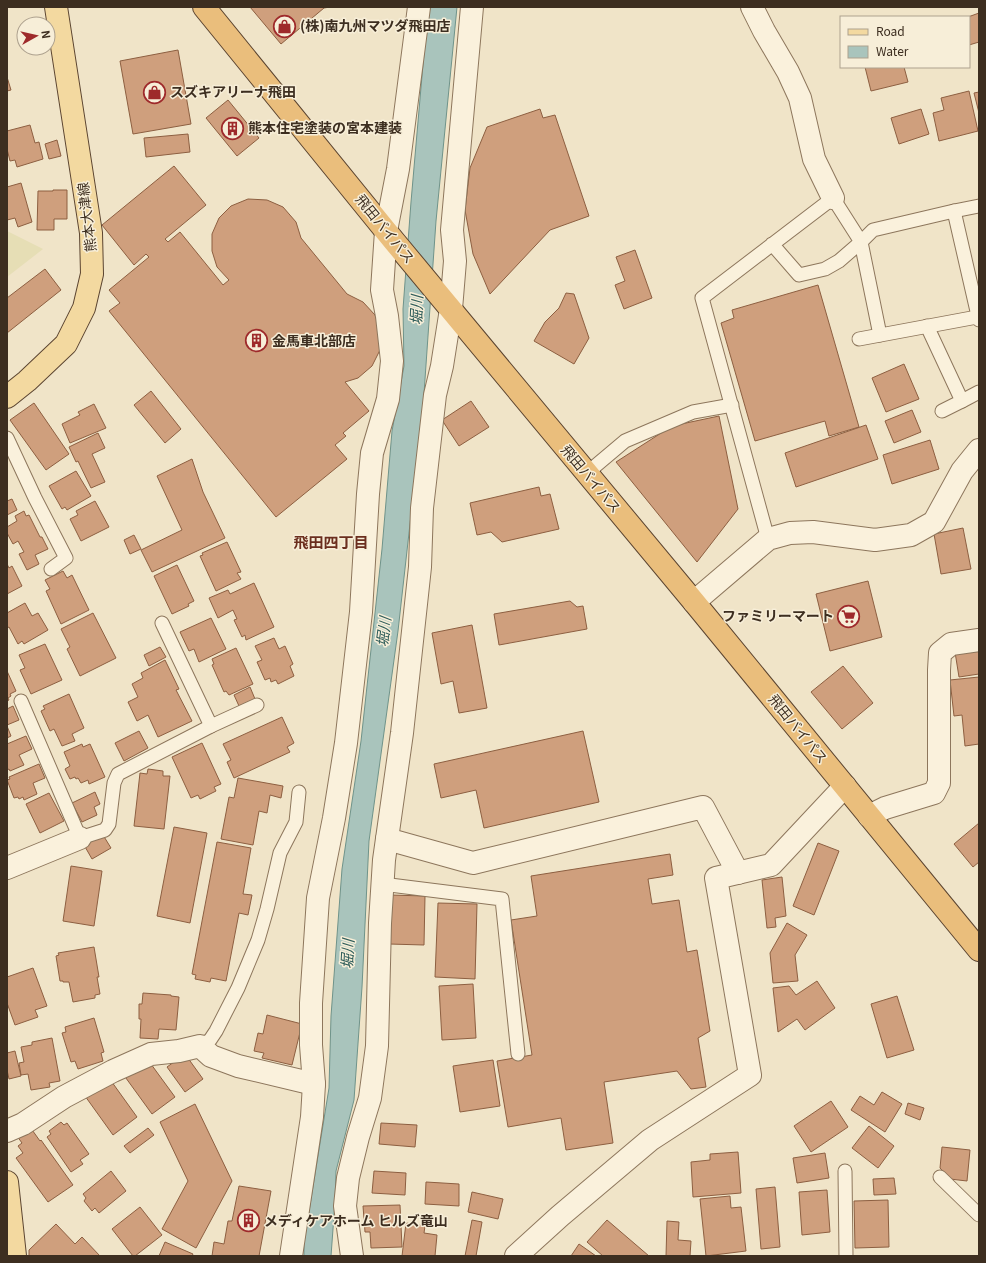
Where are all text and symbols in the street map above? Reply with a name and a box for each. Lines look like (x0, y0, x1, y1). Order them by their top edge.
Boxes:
shop icon: (株)南九州マツダ飛田店 (272, 13, 298, 39)
place label: (株)南九州マツダ飛田店 (300, 15, 451, 35)
north arrow (16, 16, 56, 56)
legend (840, 16, 970, 68)
text: Road (876, 22, 905, 39)
text: N (38, 29, 55, 40)
text: Water (876, 42, 909, 59)
shop icon: スズキアリーナ飛田 (142, 79, 168, 105)
place label: スズキアリーナ飛田 (170, 81, 296, 101)
building icon: 熊本住宅塗装の宮本建装 (220, 115, 246, 141)
place label: 熊本住宅塗装の宮本建装 (248, 117, 402, 137)
street label: 熊本大津線 (72, 181, 100, 253)
street label: 飛田バイパス (352, 190, 420, 267)
water label: 堀川 (404, 293, 427, 325)
building icon: 金馬車北部店 (244, 328, 270, 354)
place label: 金馬車北部店 (272, 330, 356, 350)
street label: 飛田バイパス (557, 440, 626, 517)
district label: 飛田四丁目 (293, 531, 369, 552)
supermarket icon: ファミリーマート (836, 603, 862, 629)
place label: ファミリーマート (722, 605, 834, 625)
water label: 堀川 (370, 614, 395, 648)
street label: 飛田バイパス (765, 690, 833, 767)
water label: 堀川 (335, 936, 358, 969)
building icon: メディケアホーム ヒルズ竜山 (236, 1208, 262, 1234)
place label: メディケアホーム ヒルズ竜山 (264, 1210, 448, 1230)

